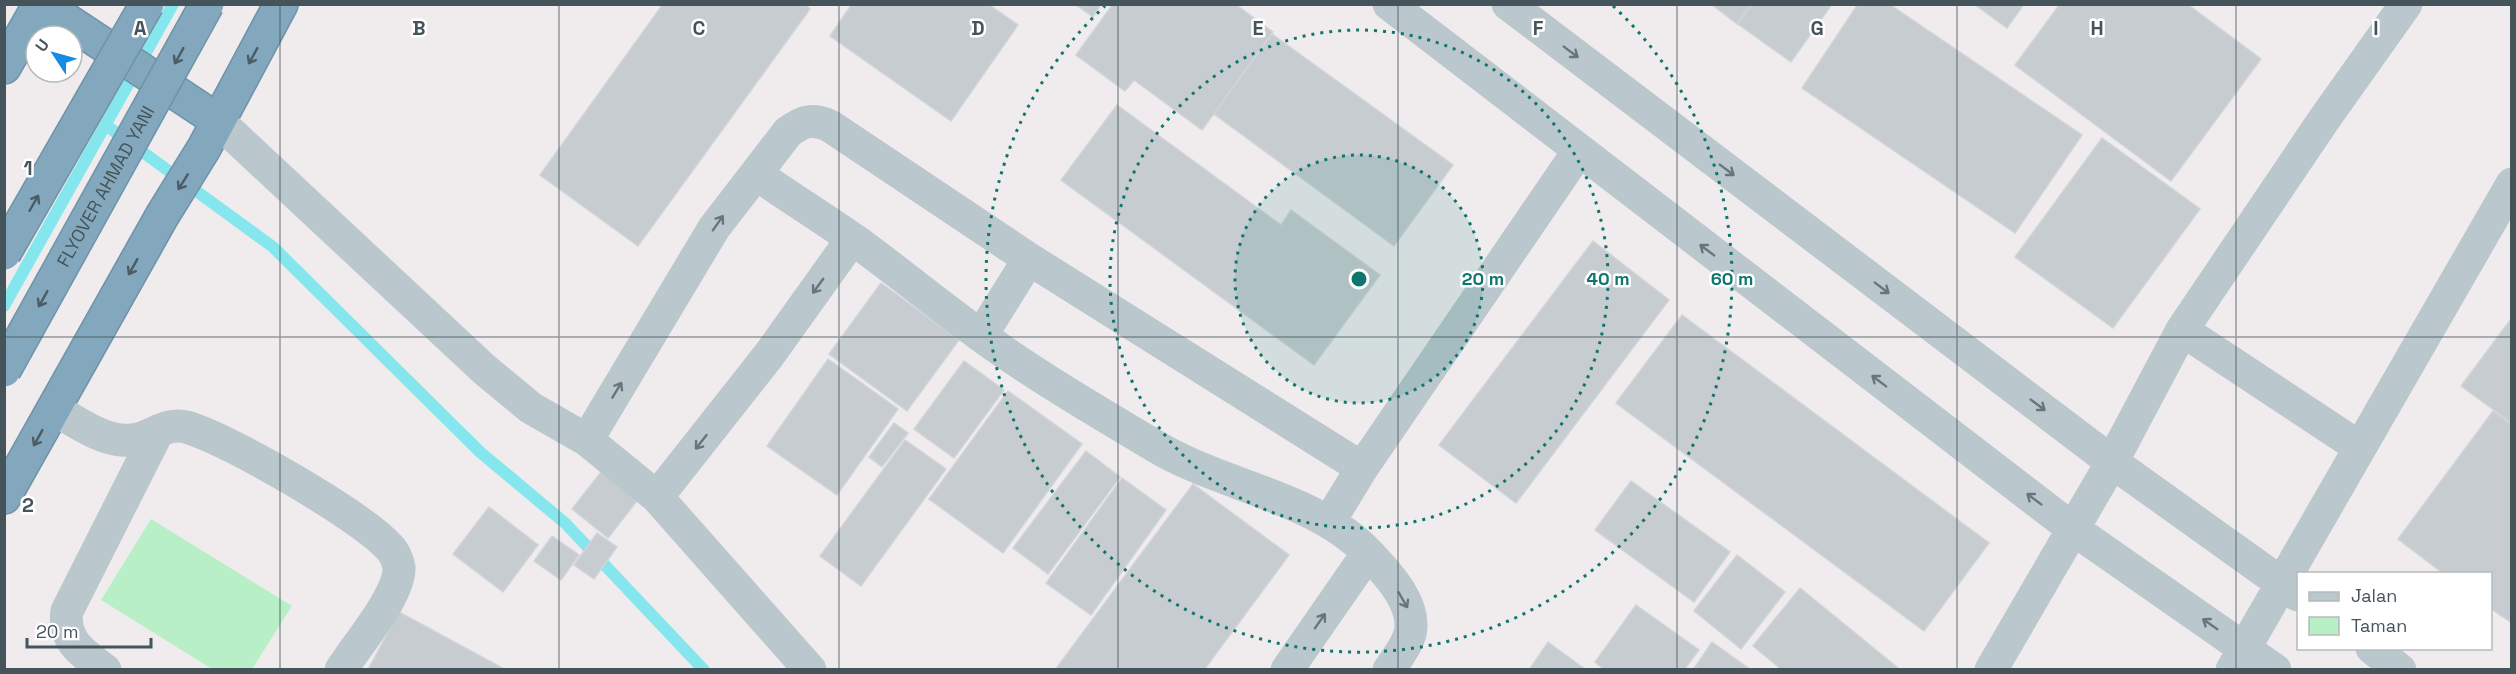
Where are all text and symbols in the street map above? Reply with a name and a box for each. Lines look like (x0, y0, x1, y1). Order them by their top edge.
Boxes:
text: A (134, 15, 147, 41)
text: B (412, 15, 426, 41)
text: C (693, 15, 706, 41)
text: D (971, 15, 985, 41)
text: E (1252, 15, 1264, 41)
text: F (1533, 15, 1544, 41)
text: G (1810, 15, 1824, 41)
text: H (2090, 15, 2104, 41)
text: I (2373, 15, 2379, 41)
north arrow (24, 24, 84, 84)
text: U (31, 35, 54, 56)
one-way arrow (173, 46, 184, 64)
one-way arrow (1563, 46, 1579, 59)
one-way arrow (247, 47, 259, 64)
street label: FLYOVER AHMAD YANI (52, 102, 159, 271)
text: 1 (23, 155, 33, 181)
one-way arrow (1718, 164, 1734, 176)
one-way arrow (176, 173, 188, 190)
one-way arrow (28, 195, 40, 212)
one-way arrow (712, 216, 724, 232)
one-way arrow (1699, 243, 1715, 256)
one-way arrow (127, 258, 138, 276)
text: 20 m (1462, 267, 1504, 290)
text: 40 m (1586, 267, 1630, 290)
text: 60 m (1711, 267, 1753, 290)
centre of rings (1349, 269, 1369, 289)
one-way arrow (812, 278, 824, 294)
one-way arrow (1874, 281, 1890, 294)
one-way arrow (37, 290, 48, 308)
one-way arrow (1871, 374, 1887, 387)
one-way arrow (612, 382, 624, 399)
one-way arrow (2029, 399, 2045, 412)
one-way arrow (32, 428, 43, 446)
one-way arrow (694, 434, 707, 450)
text: 2 (22, 492, 34, 518)
one-way arrow (2026, 492, 2042, 505)
legend (2297, 572, 2492, 650)
text: Jalan (2351, 584, 2397, 607)
one-way arrow (1397, 591, 1409, 608)
scale bar (27, 611, 152, 649)
one-way arrow (1314, 614, 1326, 630)
text: Taman (2351, 614, 2407, 637)
one-way arrow (2202, 618, 2218, 630)
text: 20 m (36, 620, 79, 643)

